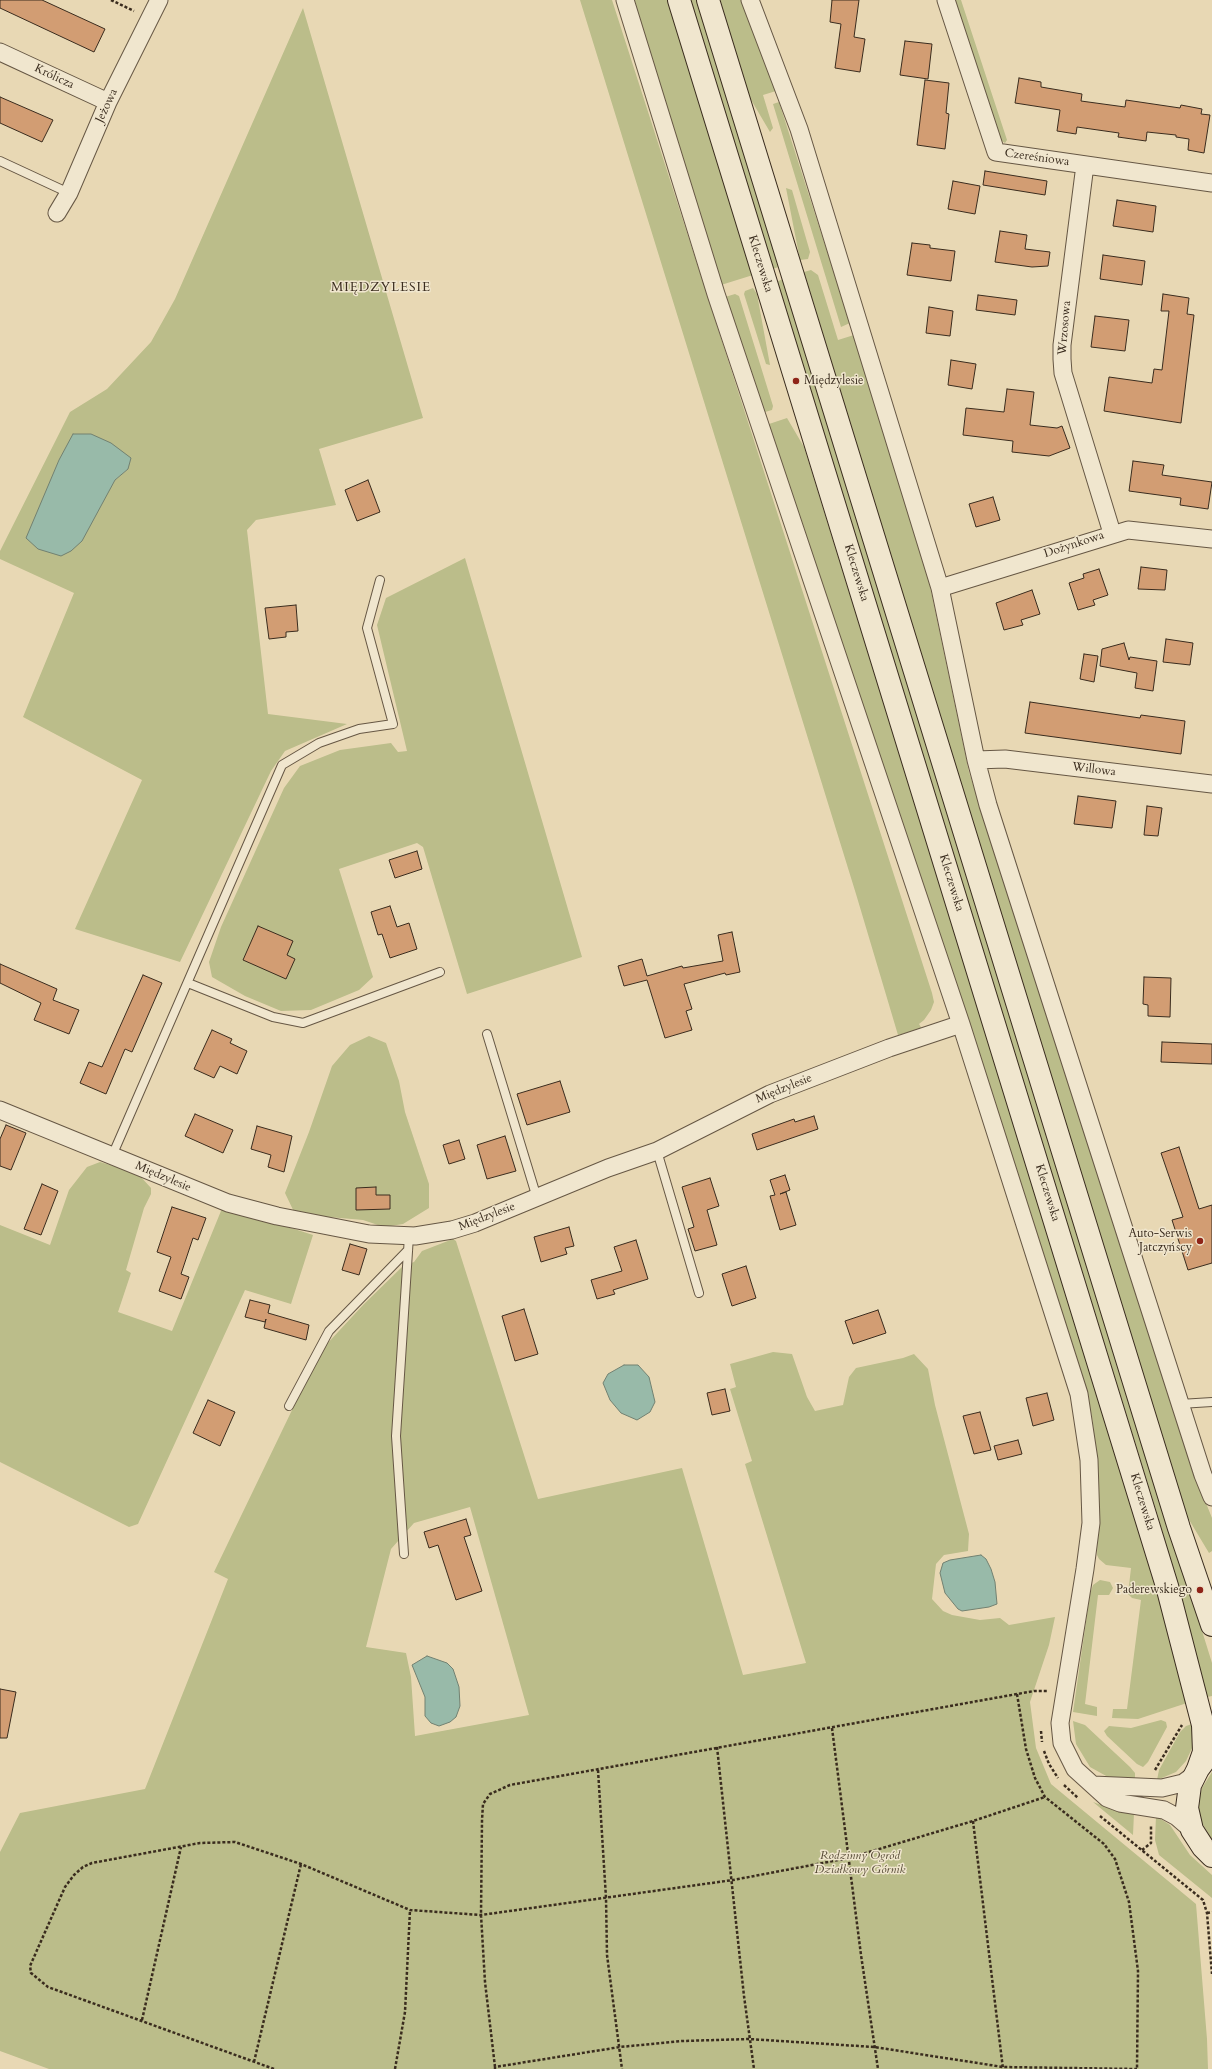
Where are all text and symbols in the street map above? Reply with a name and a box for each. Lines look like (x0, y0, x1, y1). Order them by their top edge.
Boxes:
street label: Królicza (32, 62, 76, 92)
street label: Jeżowa (93, 87, 121, 125)
street label: Czereśniowa (1004, 146, 1070, 170)
street label: Kleczewska (744, 234, 776, 294)
district label: MIĘDZYLESIE (331, 280, 431, 296)
street label: Wrzosowa (1055, 300, 1075, 356)
place label: Międzylesie (804, 374, 864, 388)
marker: Międzylesie (791, 376, 801, 386)
street label: Dożynkowa (1042, 528, 1106, 562)
street label: Kleczewska (840, 543, 872, 603)
street label: Willowa (1071, 760, 1117, 780)
street label: Kleczewska (935, 853, 967, 913)
street label: Międzylesie (754, 1071, 814, 1107)
street label: Międzylesie (133, 1159, 193, 1195)
street label: Kleczewska (1031, 1163, 1063, 1223)
street label: Międzylesie (457, 1200, 517, 1234)
place label: Auto-Serwis Jatczyńscy (1128, 1227, 1192, 1255)
marker: Auto-Serwis Jatczyńscy (1195, 1236, 1205, 1246)
street label: Kleczewska (1126, 1472, 1158, 1532)
place label: Paderewskiego (1116, 1583, 1192, 1597)
marker: Paderewskiego (1195, 1585, 1205, 1595)
park label: Rodzinny Ogród Działkowy Górnik (814, 1849, 906, 1877)

